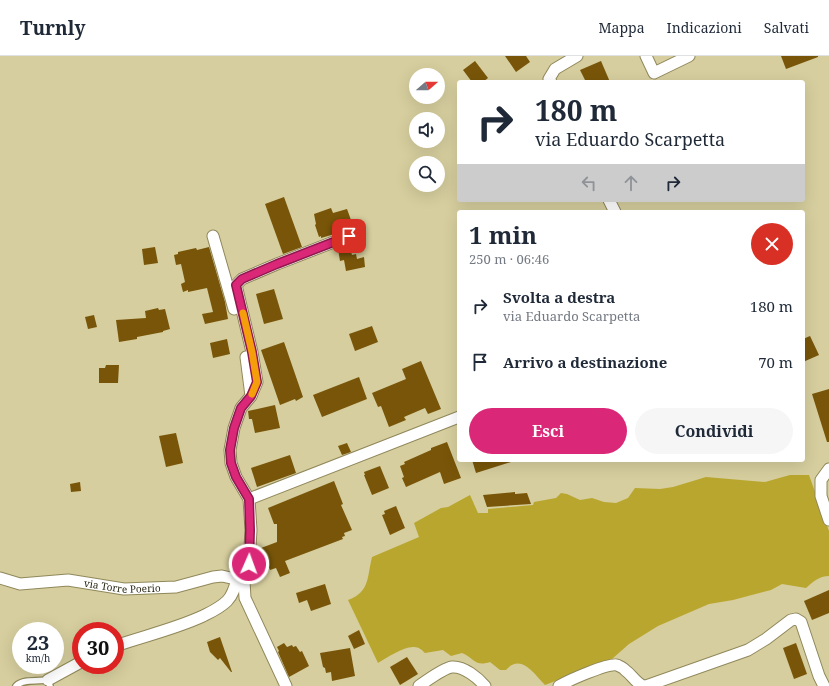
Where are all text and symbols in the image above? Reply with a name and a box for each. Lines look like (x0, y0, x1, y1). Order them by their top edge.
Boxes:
text: Turnly (20, 15, 85, 41)
text: Mappa (598, 18, 645, 37)
text: Indicazioni (667, 18, 742, 37)
text: Salvati (764, 18, 809, 37)
north arrow (409, 68, 445, 104)
map controls (409, 68, 445, 192)
text: 180 m (535, 91, 617, 129)
icon: right (469, 96, 521, 148)
button: sound (409, 112, 445, 148)
text: via Eduardo Scarpetta (535, 127, 725, 151)
button: search (409, 156, 445, 192)
icon: left (578, 172, 600, 194)
icon: ahead (620, 172, 642, 194)
icon: right (662, 172, 684, 194)
text: 1 min (469, 218, 537, 251)
pin (332, 219, 366, 253)
button: close (751, 223, 793, 265)
icon: arrive (338, 225, 360, 247)
text: 250 m · 06:46 (469, 250, 549, 268)
text: Svolta a destra (503, 287, 615, 307)
icon: right (469, 295, 491, 317)
text: 180 m (750, 296, 793, 316)
text: via Eduardo Scarpetta (503, 307, 640, 325)
icon: arrive (469, 351, 491, 373)
text: Arrivo a destinazione (503, 352, 667, 372)
text: 70 m (758, 352, 793, 372)
button: Esci (469, 408, 627, 454)
button: Condividi (635, 408, 793, 454)
position arrow (228, 543, 270, 585)
street label: via Torre Poerio (83, 576, 161, 596)
speed limit sign: 30 (72, 622, 124, 674)
text: 23 (27, 629, 49, 656)
text: km/h (26, 651, 50, 665)

